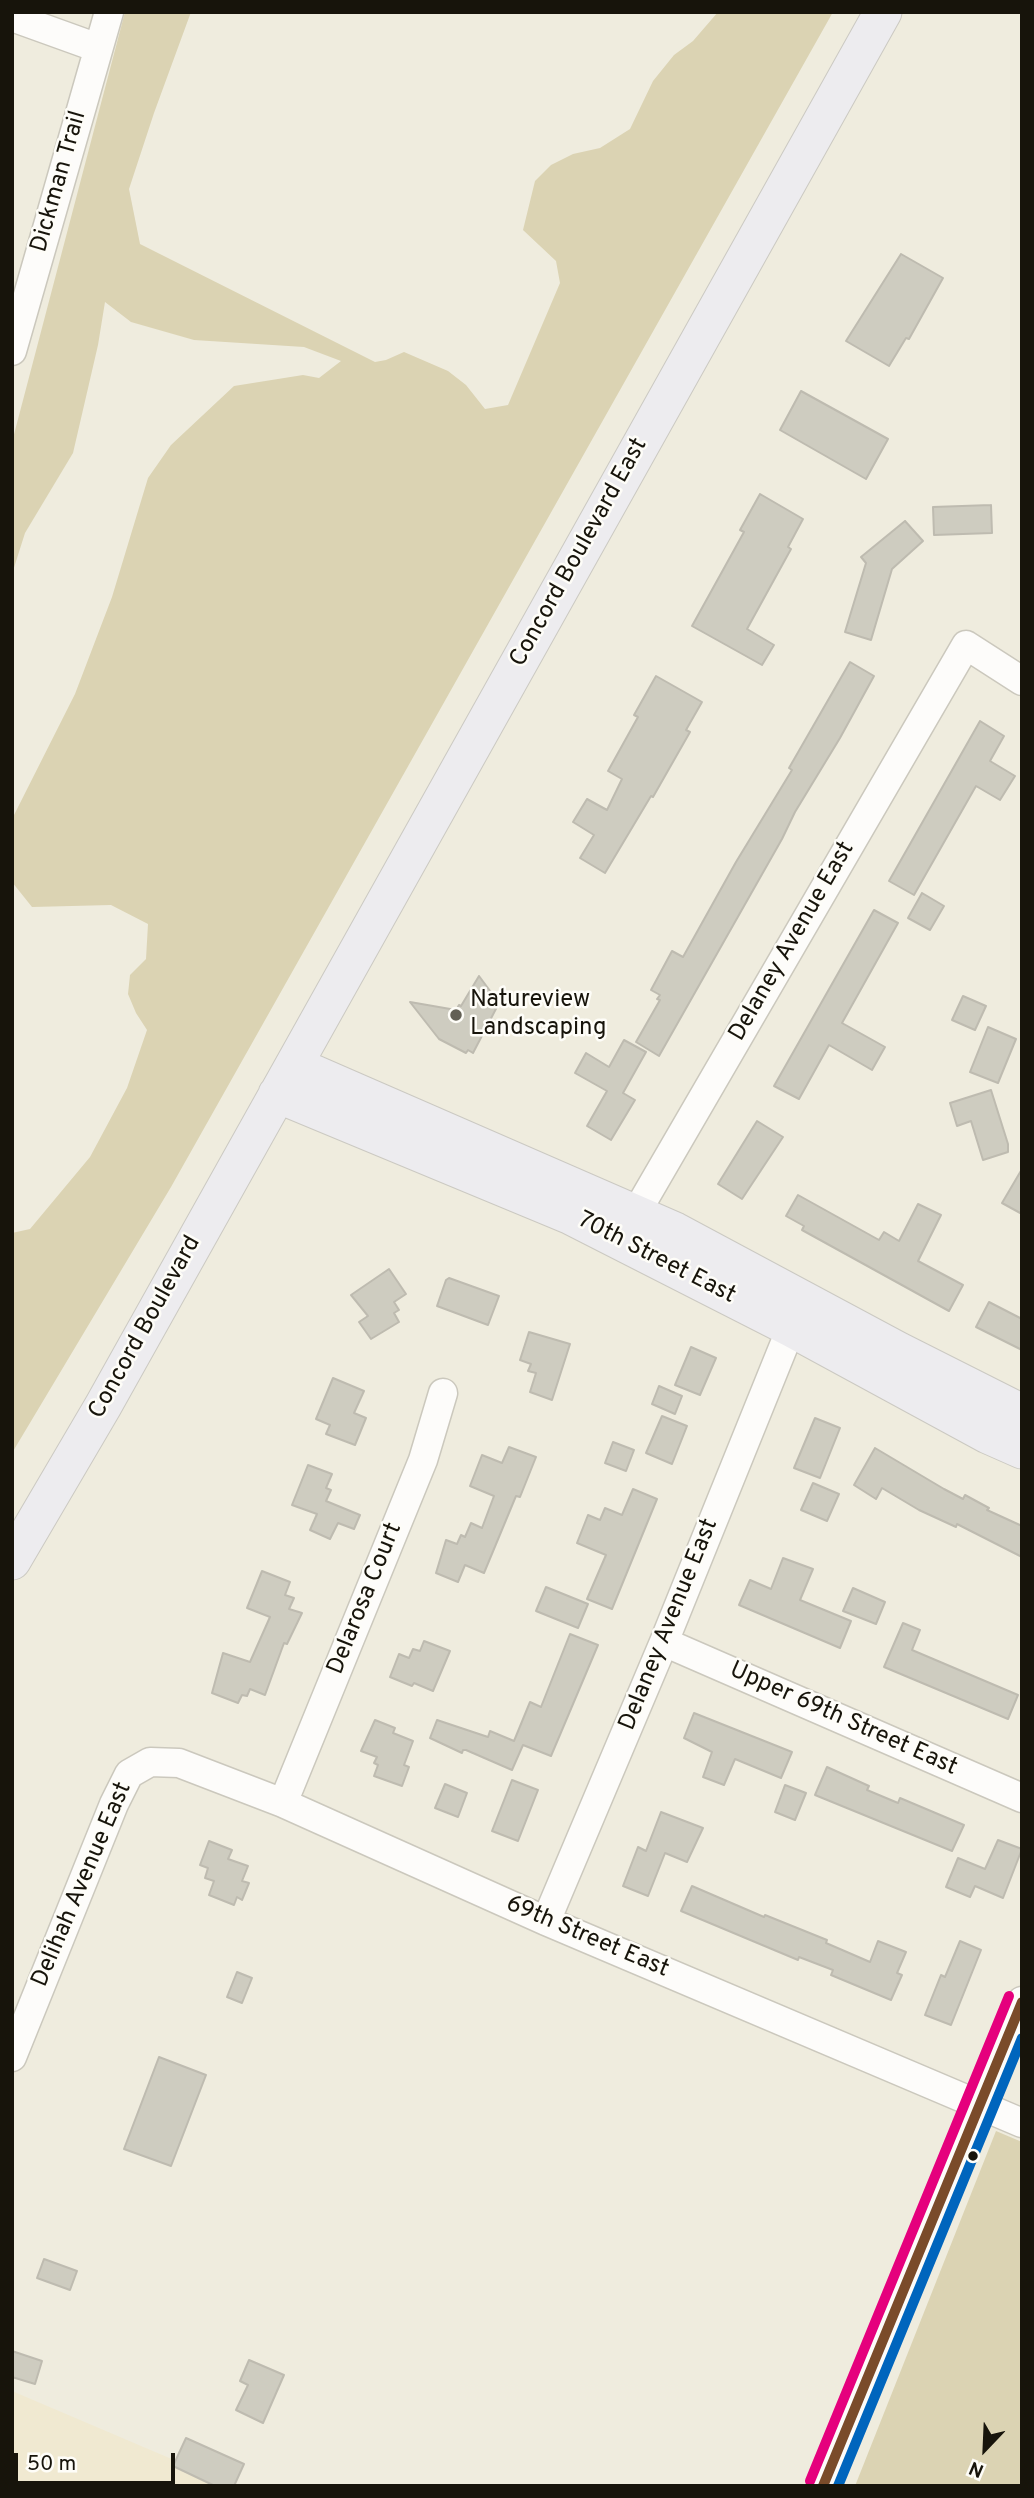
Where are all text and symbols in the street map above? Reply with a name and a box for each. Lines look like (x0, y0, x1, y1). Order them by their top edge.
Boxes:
street label: Dickman Trail (26, 108, 94, 256)
street label: Concord Boulevard East (505, 434, 655, 672)
street label: Delaney Avenue East (724, 837, 862, 1047)
place label: Natureview Landscaping (470, 987, 606, 1043)
marker: Natureview Landscaping (448, 1007, 464, 1023)
street label: 70th Street East (572, 1207, 740, 1311)
street label: Concord Boulevard (84, 1232, 208, 1424)
street label: Delaney Avenue East (614, 1515, 726, 1735)
street label: Delarosa Court (323, 1519, 409, 1679)
street label: Upper 69th Street East (725, 1657, 961, 1783)
street label: Delihah Avenue East (27, 1778, 139, 1992)
street label: 69th Street East (501, 1891, 673, 1985)
unlabelled marker (966, 2149, 980, 2163)
north arrow (950, 2414, 1020, 2484)
scale bar (18, 2438, 178, 2482)
text: 50 m (27, 2451, 76, 2478)
text: N (966, 2455, 988, 2482)

